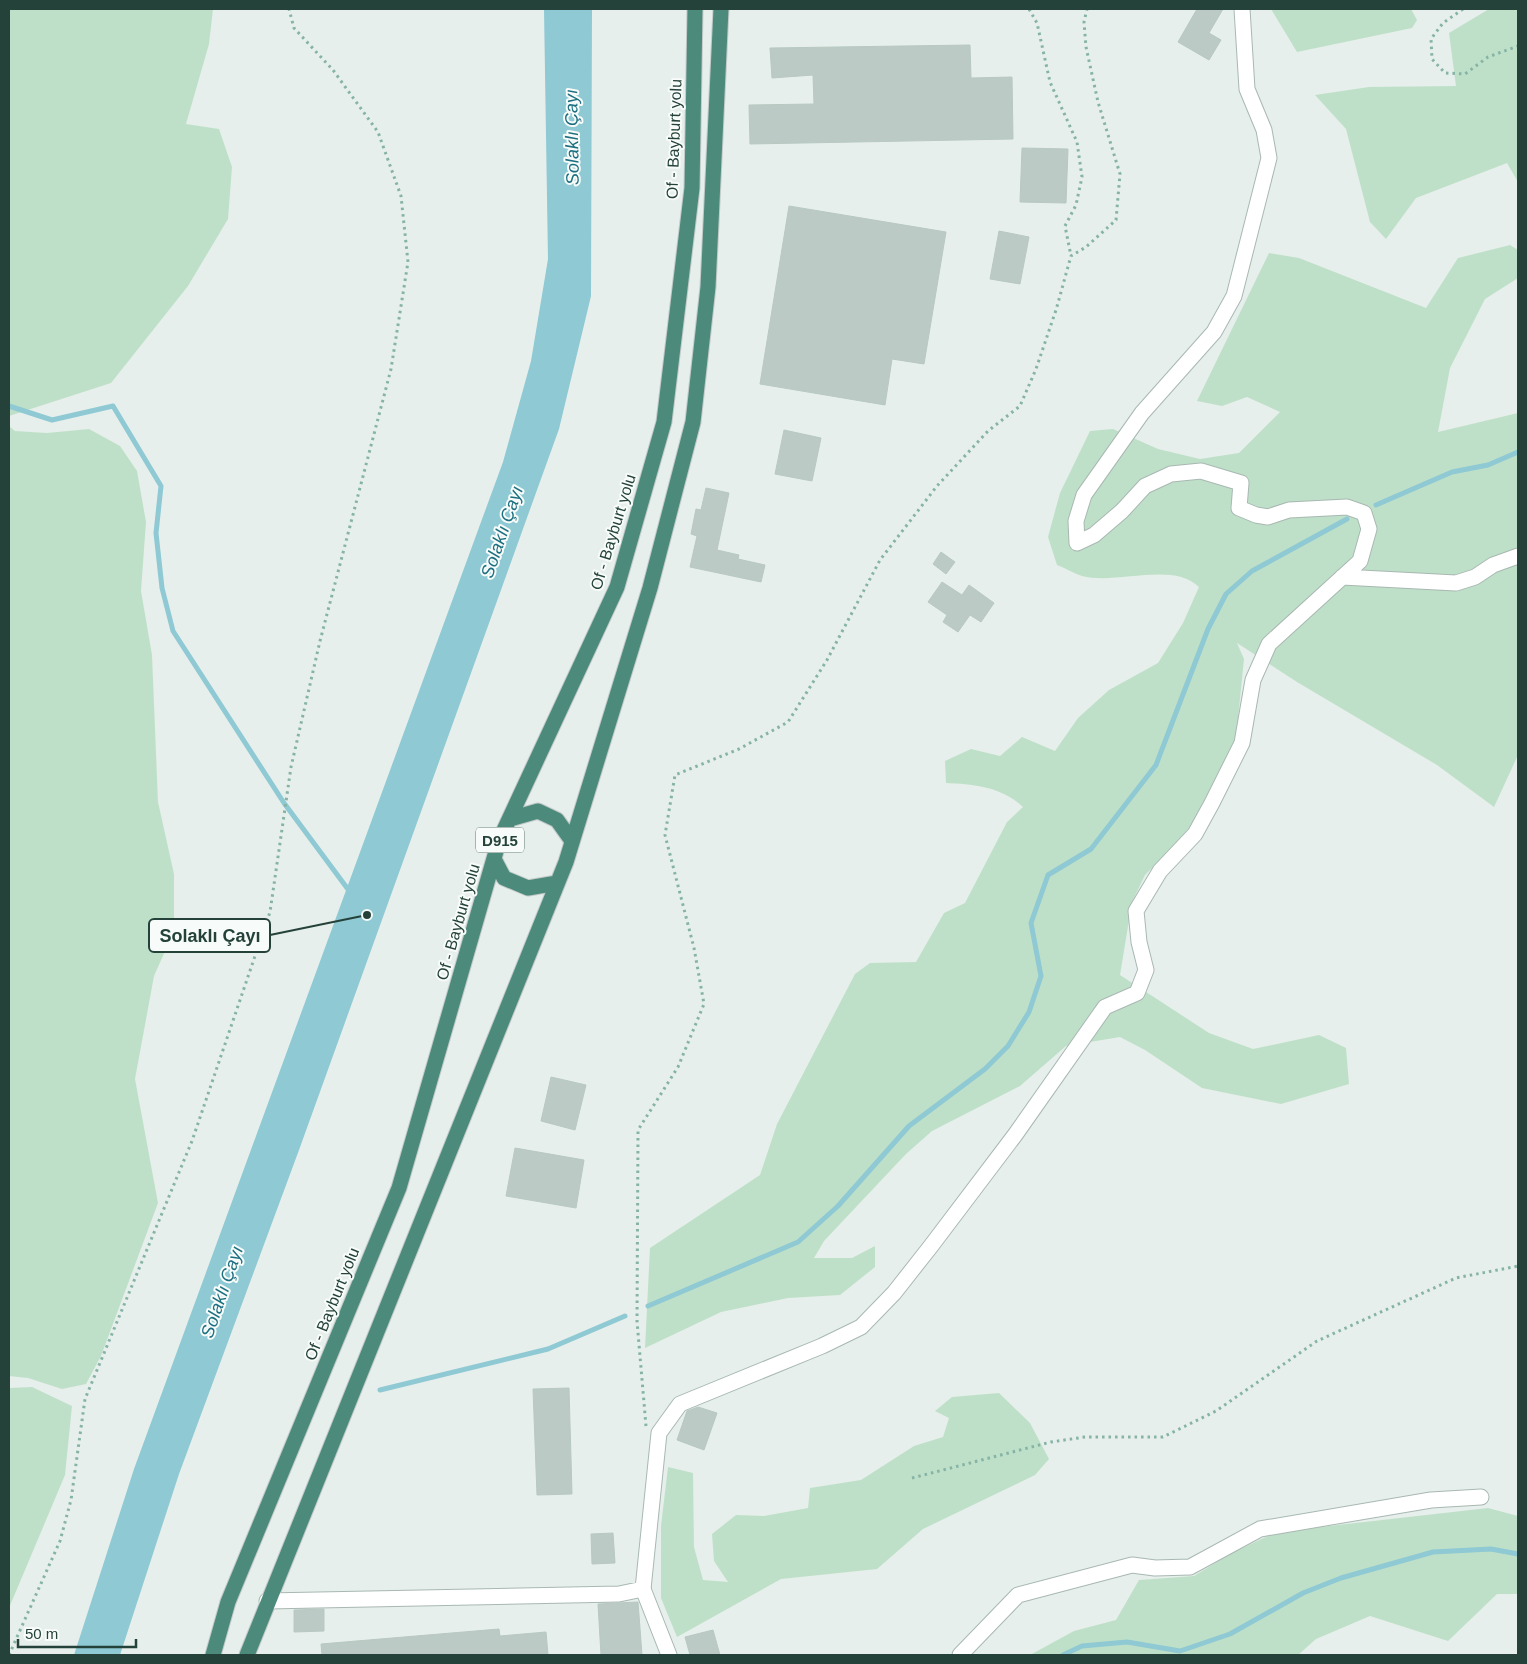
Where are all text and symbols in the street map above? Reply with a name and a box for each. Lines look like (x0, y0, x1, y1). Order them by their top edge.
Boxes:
street label: Of - Bayburt yolu (663, 79, 685, 199)
water label: Solaklı Çayı (561, 89, 583, 185)
street label: Of - Bayburt yolu (587, 472, 639, 592)
water label: Solaklı Çayı (477, 483, 527, 581)
road number: D915 (476, 828, 524, 852)
street label: Of - Bayburt yolu (433, 862, 483, 982)
callout: Solaklı Çayı (149, 919, 270, 952)
text: Solaklı Çayı (159, 926, 261, 946)
water label: Solaklı Çayı (197, 1243, 247, 1341)
street label: Of - Bayburt yolu (302, 1245, 362, 1363)
scale bar (18, 1616, 135, 1648)
text: 50 m (25, 1625, 58, 1642)

